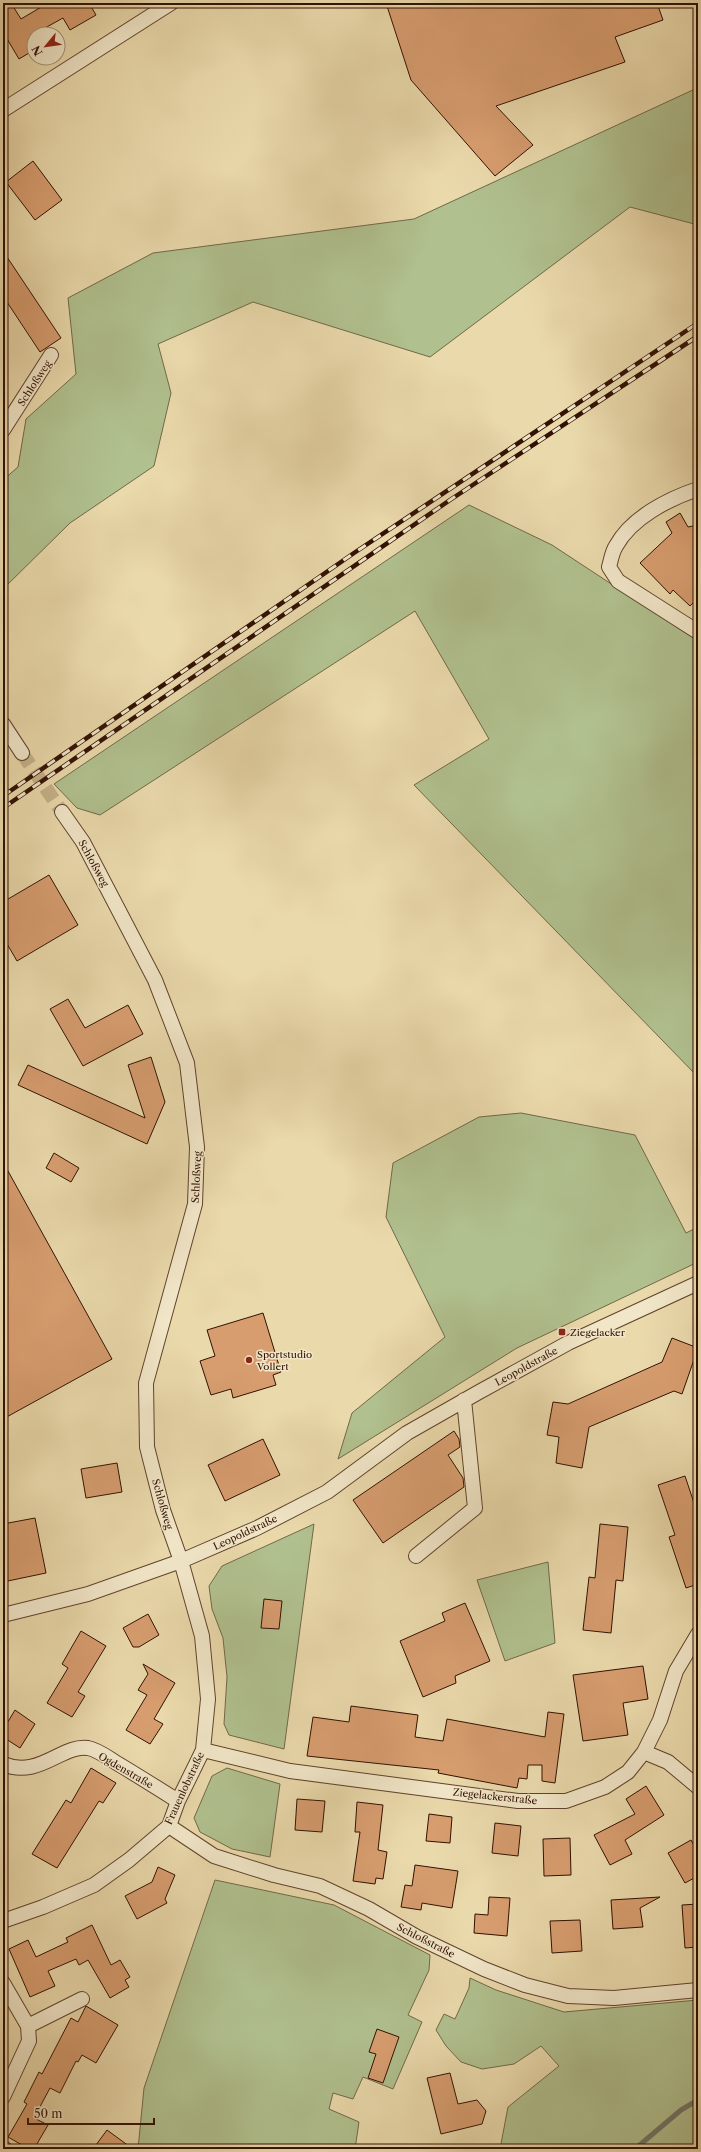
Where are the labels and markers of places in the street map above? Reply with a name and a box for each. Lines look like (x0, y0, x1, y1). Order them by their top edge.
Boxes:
place label: Ziegelacker (570, 1326, 626, 1339)
marker: Ziegelacker (557, 1327, 567, 1337)
place label: Sportstudio Vollert (256, 1348, 312, 1373)
marker: Sportstudio Vollert (244, 1355, 254, 1365)

